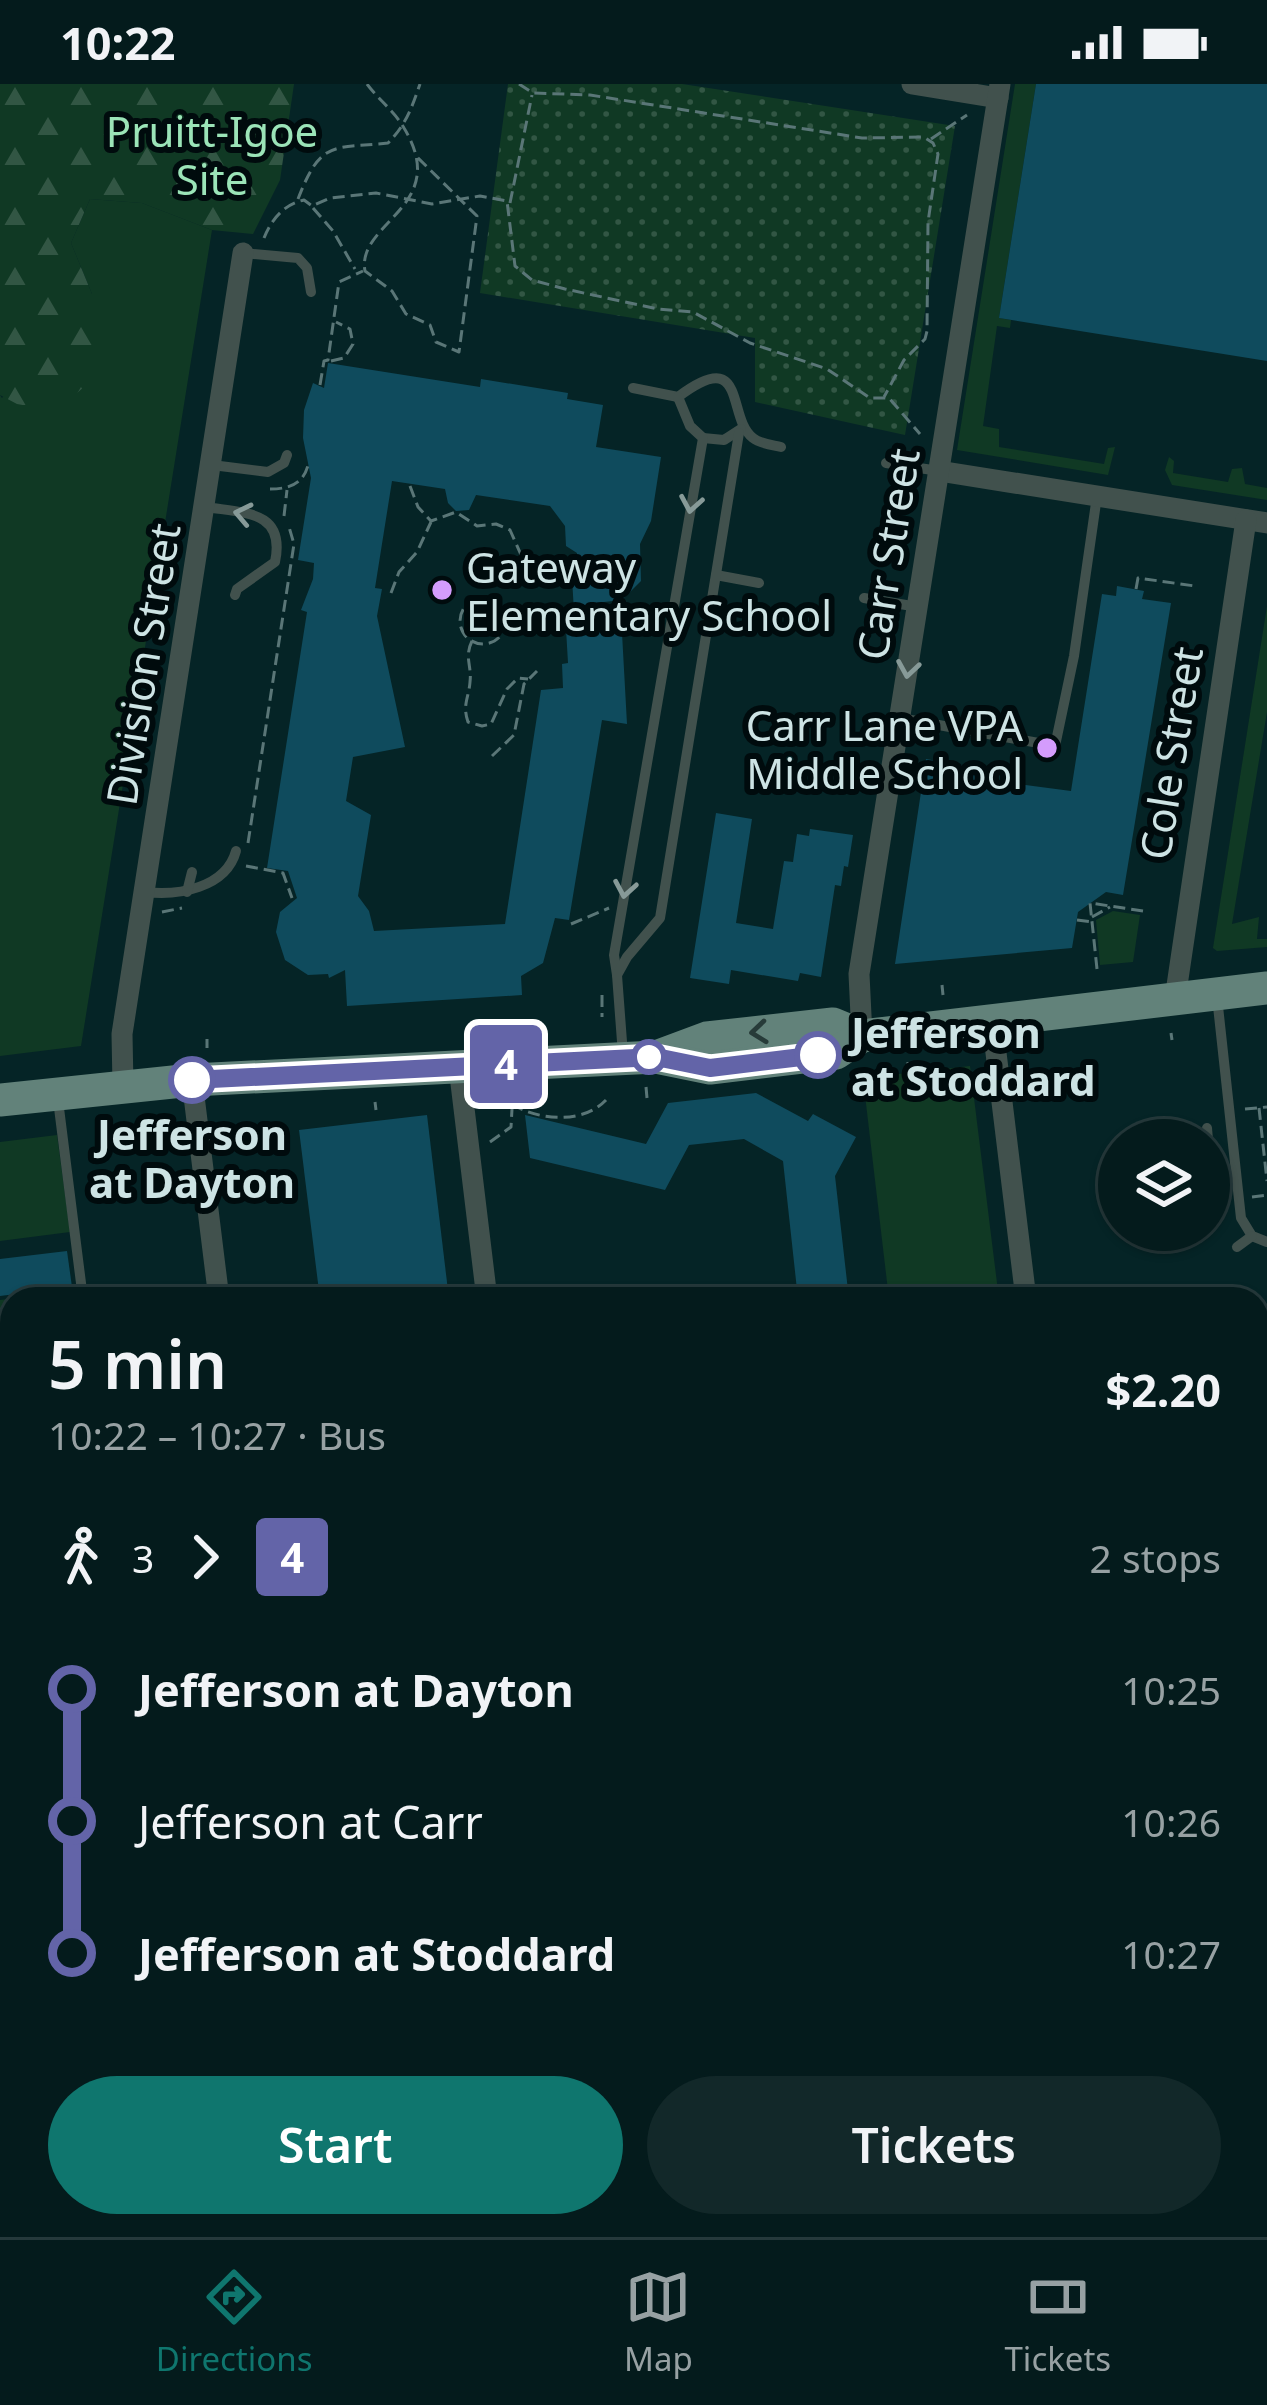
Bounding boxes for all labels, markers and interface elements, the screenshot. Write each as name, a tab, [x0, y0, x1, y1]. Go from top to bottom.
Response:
text: 10:22	[60, 12, 176, 73]
park label: Pruitt-Igoe Site	[106, 102, 318, 207]
street label: Carr Street	[842, 444, 932, 664]
one-way arrow	[679, 494, 705, 514]
one-way arrow	[234, 502, 254, 528]
street label: Division Street	[92, 519, 192, 809]
place label: Gateway Elementary School	[466, 538, 832, 643]
marker: Gateway Elementary School	[429, 577, 455, 603]
street label: Cole Street	[1125, 643, 1215, 863]
one-way arrow	[896, 660, 922, 679]
place label: Carr Lane VPA Middle School	[746, 696, 1023, 801]
marker: Carr Lane VPA Middle School	[1034, 735, 1060, 761]
one-way arrow	[614, 879, 639, 899]
place label: Jefferson at Stoddard	[847, 1003, 1096, 1108]
one-way arrow	[749, 1019, 768, 1044]
line badge: 4	[467, 1025, 545, 1103]
marker: Jefferson at Stoddard	[796, 1033, 840, 1077]
text: 4	[494, 1035, 518, 1092]
unlabelled marker	[633, 1041, 665, 1073]
marker: Jefferson at Dayton	[170, 1058, 214, 1102]
place label: Jefferson at Dayton	[89, 1105, 295, 1210]
map controls	[1098, 1119, 1230, 1251]
button: layers	[1098, 1119, 1230, 1251]
text: 5 min	[48, 1318, 227, 1408]
text: $2.20	[1105, 1359, 1221, 1420]
text: 10:22 – 10:27 · Bus	[48, 1408, 386, 1461]
icon: walk	[48, 1524, 114, 1590]
icon: forward	[172, 1524, 238, 1590]
text: 4	[280, 1528, 304, 1585]
text: 3	[132, 1531, 154, 1584]
text: 2 stops	[1090, 1531, 1221, 1584]
text: Jefferson at Dayton	[138, 1659, 574, 1720]
text: 10:25	[1121, 1663, 1221, 1716]
text: Jefferson at Carr	[138, 1791, 483, 1852]
text: 10:26	[1121, 1795, 1221, 1848]
text: Jefferson at Stoddard	[138, 1923, 615, 1984]
text: 10:27	[1121, 1927, 1221, 1980]
button: Start	[48, 2076, 623, 2214]
button: Tickets	[647, 2076, 1221, 2214]
tab: Directions	[156, 2264, 312, 2381]
tab: Map	[624, 2264, 693, 2381]
tab: Tickets	[1005, 2264, 1111, 2381]

